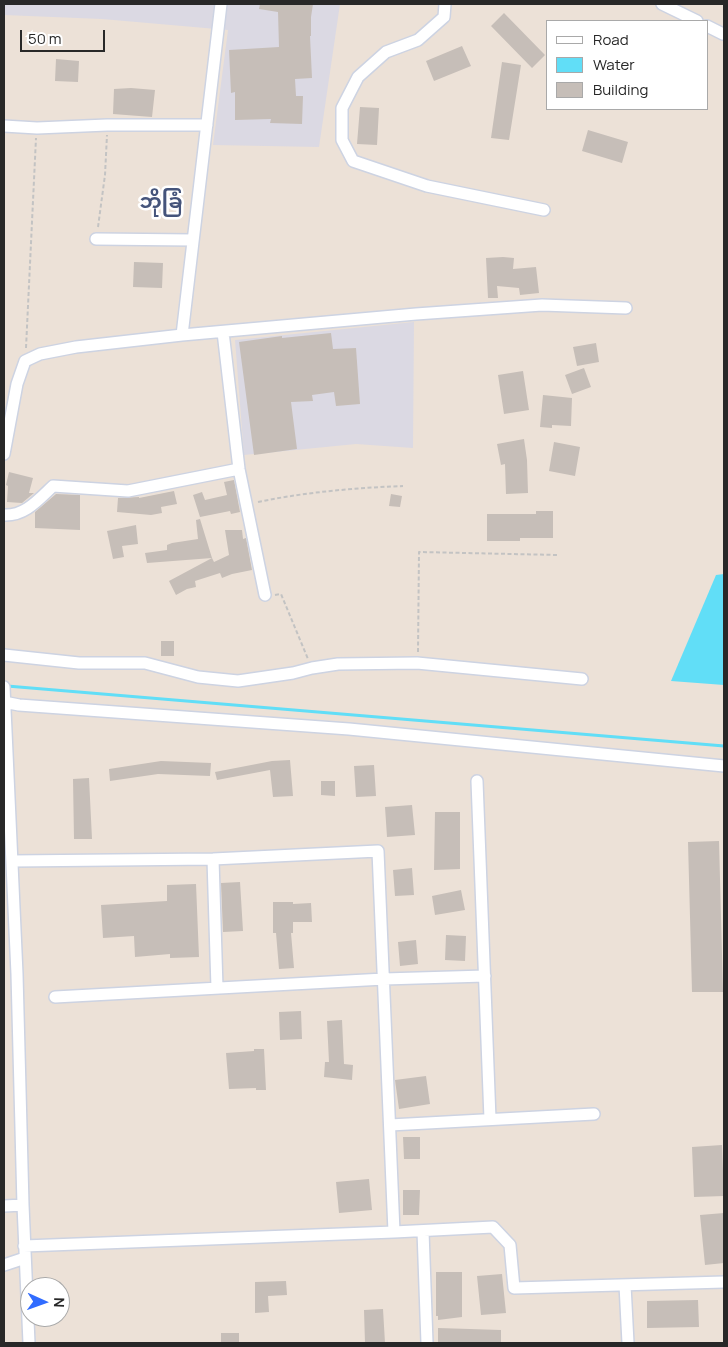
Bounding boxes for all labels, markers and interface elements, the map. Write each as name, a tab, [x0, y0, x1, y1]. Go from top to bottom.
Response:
scale bar	[22, 20, 108, 52]
legend	[546, 20, 708, 110]
text: 50 m	[28, 28, 62, 49]
text: Road	[593, 29, 629, 50]
text: Water	[593, 54, 635, 75]
text: Building	[593, 79, 648, 100]
district label: ဘိုခြံ	[140, 190, 182, 214]
north arrow	[20, 1277, 70, 1327]
text: N	[50, 1297, 69, 1308]

